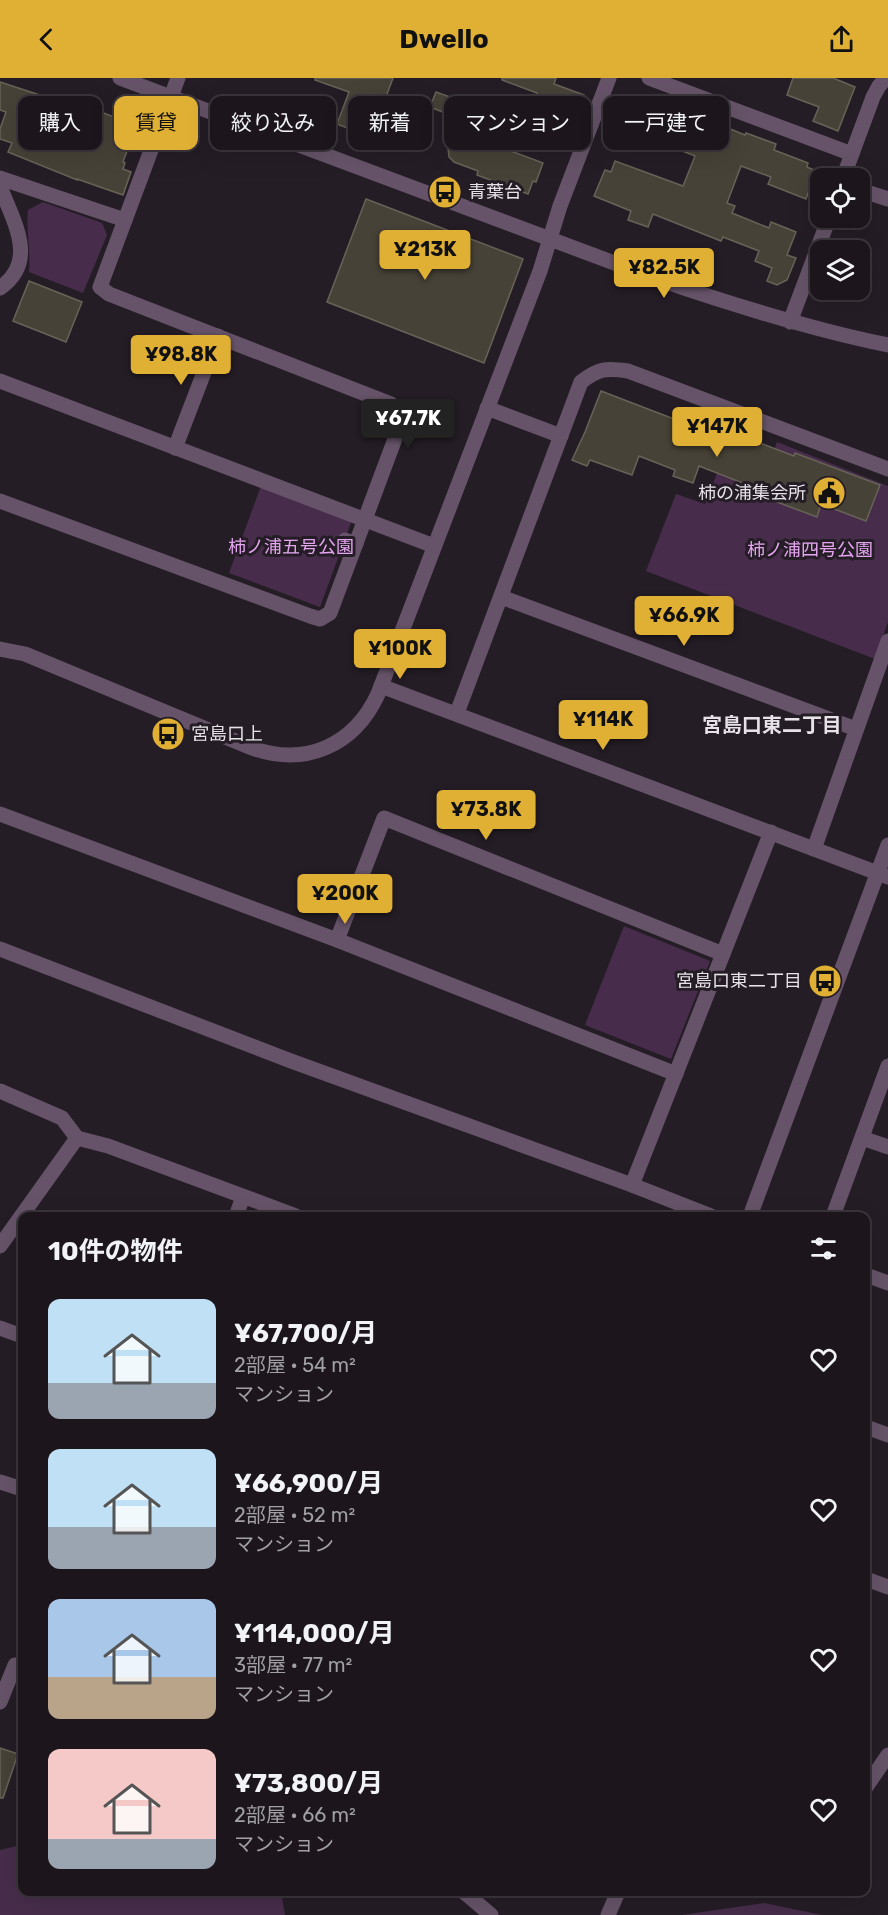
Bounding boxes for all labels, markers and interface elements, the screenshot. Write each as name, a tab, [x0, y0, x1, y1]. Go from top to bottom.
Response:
icon: back	[30, 23, 63, 56]
text: Dwello	[399, 23, 489, 55]
icon: share	[825, 23, 858, 56]
chip: 購入	[18, 96, 102, 150]
chip: 賃貸	[114, 96, 198, 150]
chip: 絞り込み	[210, 96, 336, 150]
chip: 新着	[348, 96, 432, 150]
chip: マンション	[444, 96, 591, 150]
chip: 一戸建て	[603, 96, 729, 150]
map controls	[810, 168, 870, 300]
button: locate	[810, 168, 870, 228]
bus stop icon: 青葉台	[427, 174, 463, 210]
place label: 青葉台	[468, 181, 522, 203]
pin: ¥213K	[383, 230, 467, 281]
text: ¥213K	[393, 237, 457, 261]
button: layers	[810, 240, 870, 300]
pin: ¥82.5K	[615, 248, 713, 299]
text: ¥82.5K	[628, 255, 700, 279]
pin: ¥98.8K	[132, 335, 230, 386]
text: ¥98.8K	[145, 342, 217, 366]
pin: ¥67.7K	[359, 399, 457, 450]
text: ¥67.7K	[375, 406, 441, 430]
pin: ¥147K	[675, 407, 759, 458]
text: ¥147K	[686, 414, 748, 438]
public building icon: 柿の浦集会所	[811, 475, 847, 511]
place label: 柿の浦集会所	[698, 482, 806, 504]
park label: 柿ノ浦五号公園	[228, 536, 354, 558]
park label: 柿ノ浦四号公園	[747, 539, 873, 561]
pin: ¥66.9K	[635, 596, 733, 647]
text: ¥66.9K	[649, 603, 719, 627]
pin: ¥100K	[358, 629, 442, 680]
text: ¥100K	[368, 636, 432, 660]
pin: ¥114K	[561, 700, 645, 751]
text: ¥114K	[573, 707, 633, 731]
district label: 宮島口東二丁目	[702, 713, 842, 737]
bus stop icon: 宮島口上	[150, 716, 186, 752]
place label: 宮島口上	[191, 723, 263, 745]
pin: ¥73.8K	[437, 790, 535, 841]
text: ¥73.8K	[451, 797, 521, 821]
pin: ¥200K	[303, 874, 387, 925]
text: ¥200K	[311, 881, 379, 905]
bus stop icon: 宮島口東二丁目	[807, 963, 843, 999]
place label: 宮島口東二丁目	[676, 970, 802, 992]
icon: filters	[807, 1232, 840, 1265]
text: 10件の物件	[48, 1236, 183, 1267]
text: ¥67,700/月	[234, 1318, 377, 1349]
icon: home	[96, 1323, 168, 1395]
icon: heart	[807, 1343, 840, 1376]
text: 2部屋 · 54 m²	[234, 1353, 356, 1377]
text: マンション	[234, 1382, 334, 1406]
text: ¥66,900/月	[234, 1468, 383, 1499]
icon: home	[96, 1473, 168, 1545]
icon: heart	[807, 1493, 840, 1526]
text: 2部屋 · 52 m²	[234, 1503, 355, 1527]
text: マンション	[234, 1532, 334, 1556]
text: ¥114,000/月	[234, 1618, 395, 1649]
icon: home	[96, 1623, 168, 1695]
icon: heart	[807, 1643, 840, 1676]
text: 3部屋 · 77 m²	[234, 1653, 352, 1677]
text: マンション	[234, 1682, 334, 1706]
text: ¥73,800/月	[234, 1768, 383, 1799]
icon: home	[96, 1773, 168, 1845]
icon: heart	[807, 1793, 840, 1826]
text: 2部屋 · 66 m²	[234, 1803, 356, 1827]
text: マンション	[234, 1832, 334, 1856]

